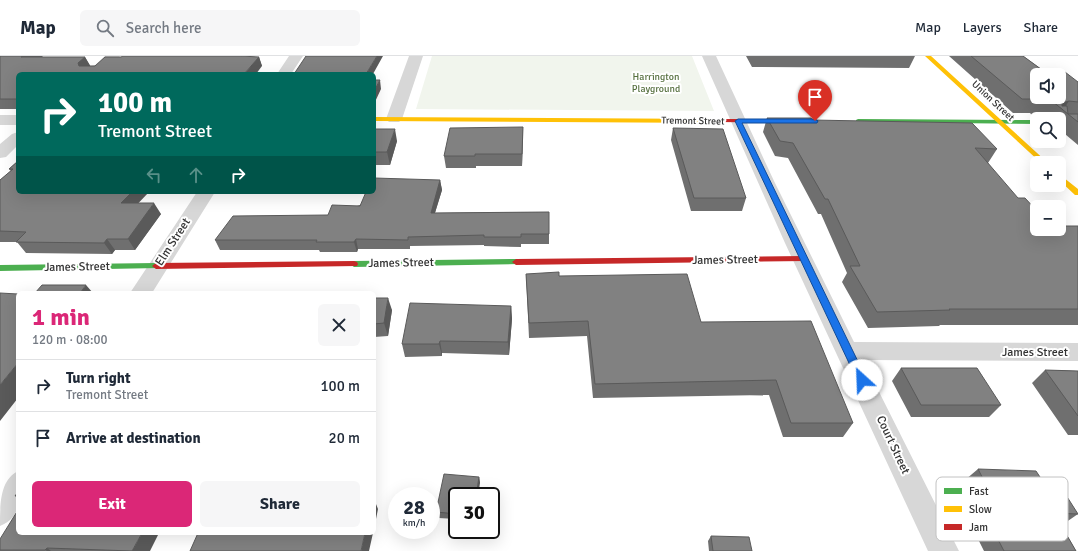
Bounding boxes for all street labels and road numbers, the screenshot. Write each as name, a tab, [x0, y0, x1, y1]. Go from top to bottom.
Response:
street label: Union Street	[969, 78, 1017, 124]
street label: Tremont Street	[661, 114, 725, 128]
street label: Elm Street	[152, 215, 194, 269]
street label: James Street	[692, 252, 758, 268]
street label: James Street	[368, 255, 434, 271]
street label: James Street	[44, 259, 110, 275]
street label: James Street	[1002, 345, 1068, 360]
street label: Court Street	[873, 413, 913, 477]

